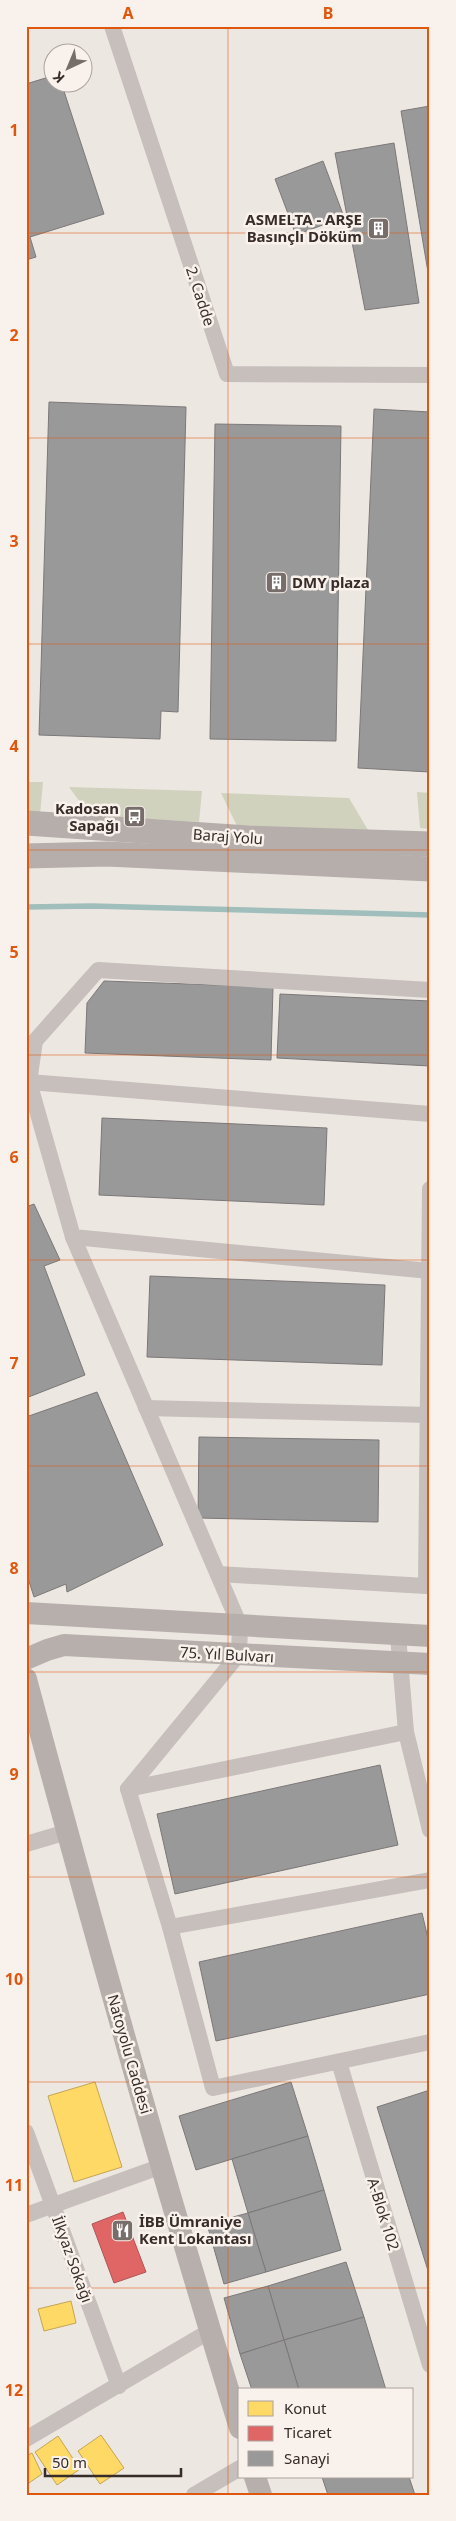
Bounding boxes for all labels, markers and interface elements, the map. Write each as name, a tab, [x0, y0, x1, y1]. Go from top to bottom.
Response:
text: A	[122, 2, 134, 24]
text: B	[323, 2, 333, 24]
north arrow	[42, 42, 92, 92]
text: K	[48, 67, 69, 88]
text: 1	[9, 119, 19, 141]
place label: ASMELTA - ARŞE Basınçlı Döküm	[245, 209, 362, 246]
building icon: ASMELTA - ARŞE Basınçlı Döküm	[366, 216, 390, 240]
street label: 2. Cadde	[182, 264, 220, 328]
text: 2	[9, 324, 19, 346]
text: 3	[9, 530, 19, 552]
building icon: DMY plaza	[264, 570, 288, 594]
place label: DMY plaza	[292, 572, 370, 592]
text: 4	[9, 735, 19, 757]
place label: Kadosan Sapağı	[55, 798, 119, 835]
bus stop icon: Kadosan Sapağı	[123, 805, 147, 829]
street label: Baraj Yolu	[192, 824, 264, 848]
text: 5	[9, 941, 19, 963]
text: 6	[9, 1146, 19, 1168]
text: 7	[9, 1352, 19, 1374]
text: 8	[9, 1557, 19, 1579]
street label: 75. Yıl Bulvarı	[179, 1642, 275, 1666]
text: 9	[9, 1763, 19, 1785]
text: 10	[5, 1968, 23, 1990]
street label: Natoyolu Caddesi	[103, 1992, 157, 2116]
text: 11	[5, 2174, 23, 2196]
street label: A-Blok 102	[364, 2175, 404, 2253]
place label: İBB Ümraniye Kent Lokantası	[139, 2211, 251, 2248]
street label: İlkyaz Sokağı	[48, 2213, 98, 2305]
restaurant icon: İBB Ümraniye Kent Lokantası	[111, 2218, 135, 2242]
text: 12	[5, 2379, 23, 2401]
legend	[238, 2388, 414, 2478]
text: Konut	[284, 2398, 327, 2418]
text: Ticaret	[284, 2422, 332, 2442]
scale bar	[45, 2446, 181, 2478]
text: Sanayi	[284, 2448, 330, 2468]
text: 50 m	[52, 2452, 87, 2472]

